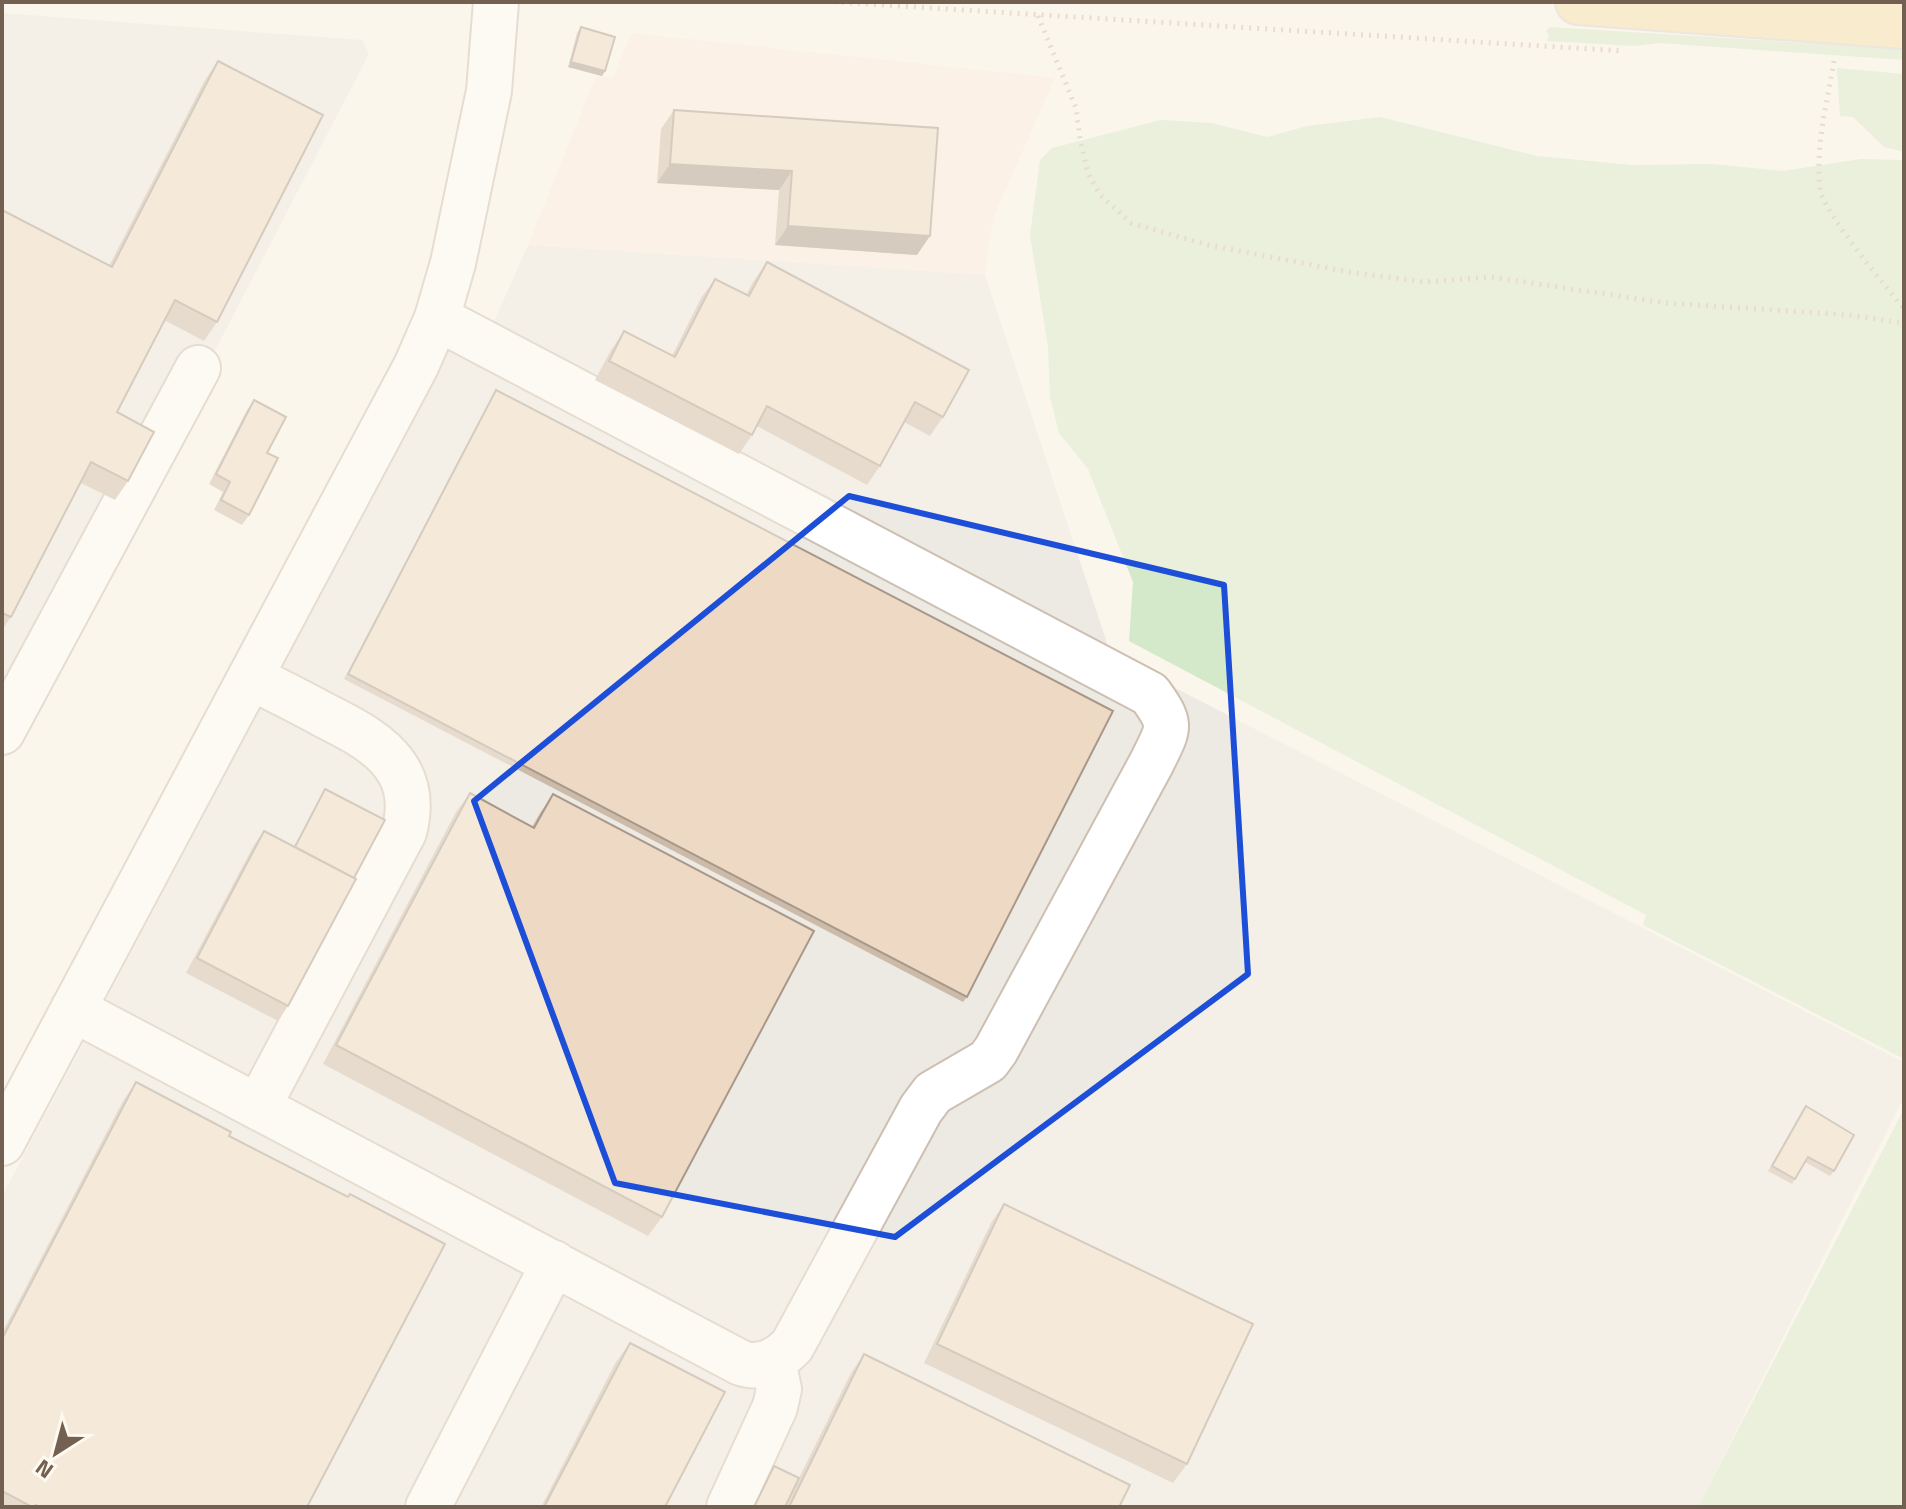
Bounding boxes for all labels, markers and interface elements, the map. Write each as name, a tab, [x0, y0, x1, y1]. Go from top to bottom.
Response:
north arrow	[16, 1413, 96, 1493]
text: N	[28, 1451, 60, 1487]

